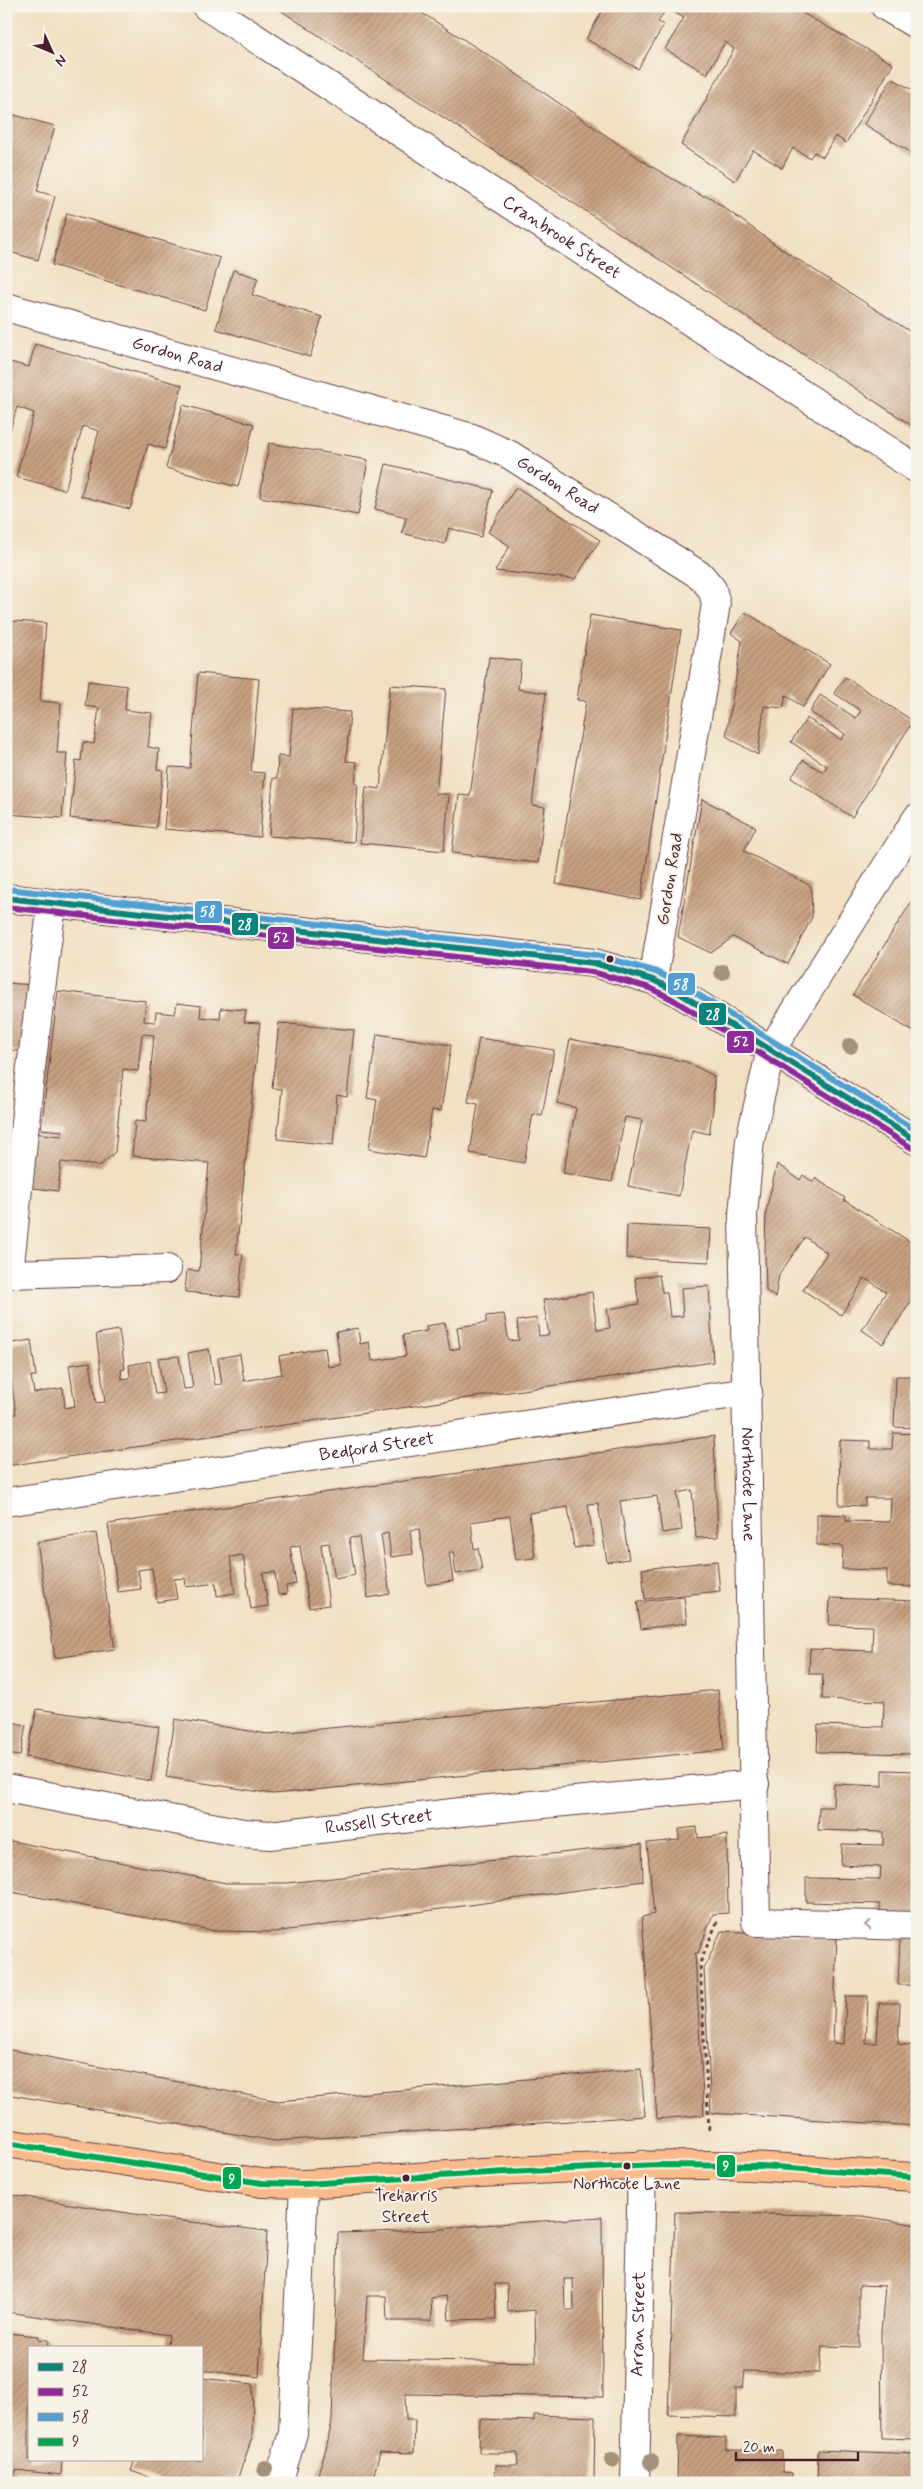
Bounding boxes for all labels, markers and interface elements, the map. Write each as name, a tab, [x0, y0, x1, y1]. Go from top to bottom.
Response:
north arrow	[28, 28, 78, 78]
text: N	[51, 51, 70, 70]
street label: Cranbrook Street	[497, 190, 625, 285]
street label: Gordon Road	[129, 331, 226, 379]
street label: Gordon Road	[512, 450, 603, 520]
street label: Gordon Road	[651, 831, 689, 927]
line badge: 58	[194, 900, 223, 924]
text: 58	[200, 903, 216, 921]
line badge: 28	[231, 912, 259, 936]
text: 28	[238, 916, 253, 934]
line badge: 52	[267, 926, 295, 950]
text: 52	[273, 929, 289, 947]
unlabelled marker	[605, 954, 615, 964]
line badge: 58	[667, 972, 696, 996]
text: 58	[673, 976, 689, 994]
line badge: 28	[698, 1002, 727, 1026]
text: 28	[706, 1006, 721, 1024]
line badge: 52	[726, 1030, 755, 1054]
text: 52	[733, 1033, 749, 1051]
street label: Bedford Street	[318, 1427, 436, 1467]
street label: Northcote Lane	[735, 1427, 761, 1542]
street label: Russell Street	[324, 1803, 434, 1840]
one-way arrow	[864, 1920, 872, 1930]
line badge: 9	[716, 2154, 736, 2178]
text: 9	[723, 2157, 730, 2175]
marker: Northcote Lane	[622, 2161, 632, 2171]
line badge: 9	[222, 2166, 242, 2190]
text: 9	[229, 2170, 236, 2188]
marker: Treharris Street	[401, 2173, 411, 2183]
place label: Northcote Lane	[573, 2173, 681, 2195]
place label: Treharris Street	[375, 2185, 438, 2228]
street label: Arran Street	[625, 2271, 652, 2377]
legend	[28, 2346, 202, 2462]
text: 28	[72, 2358, 88, 2378]
text: 52	[72, 2382, 89, 2402]
text: 58	[72, 2408, 89, 2428]
scale bar	[736, 2429, 858, 2461]
text: 9	[72, 2432, 79, 2452]
text: 20 m	[743, 2438, 775, 2458]

